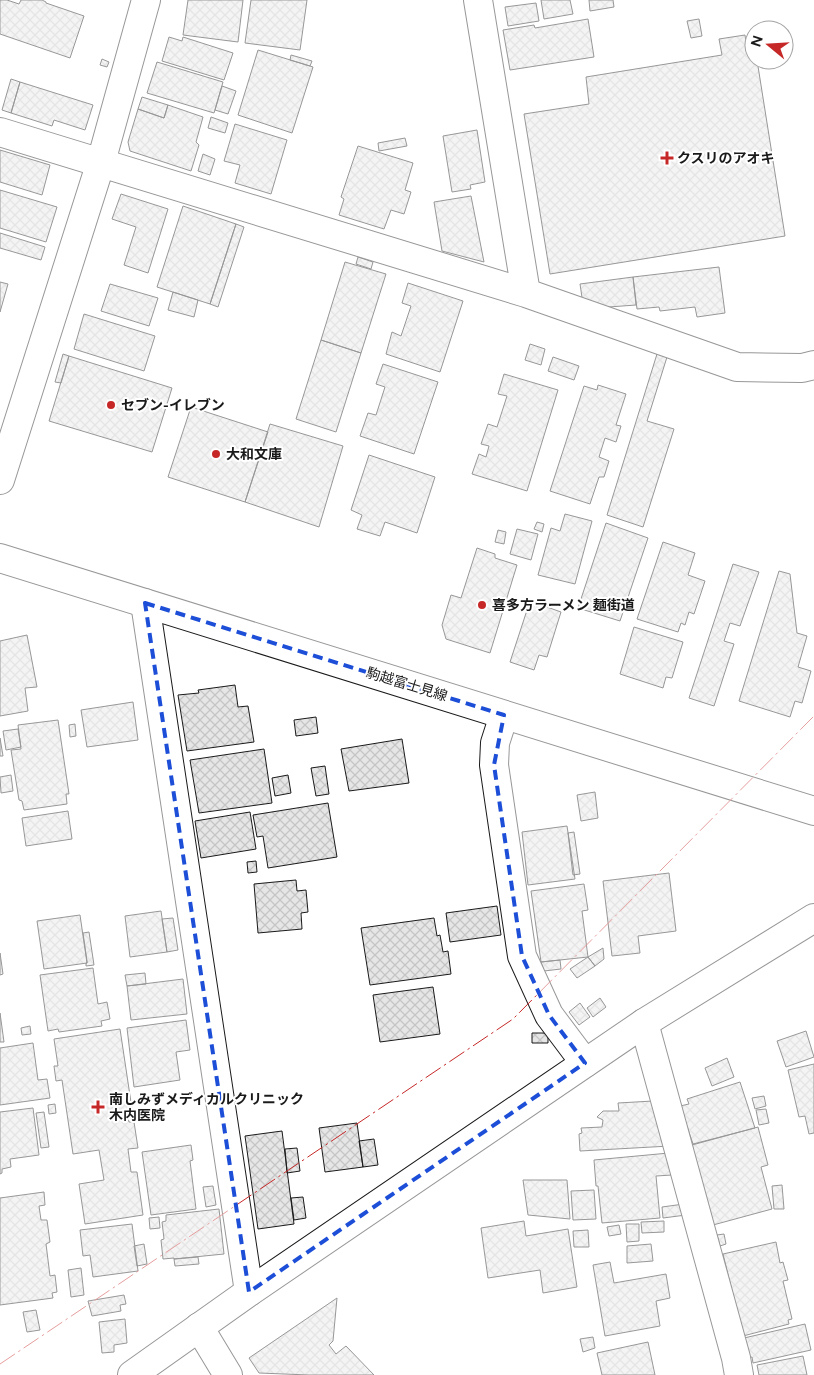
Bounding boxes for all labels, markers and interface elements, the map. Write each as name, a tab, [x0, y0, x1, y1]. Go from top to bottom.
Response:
north arrow	[744, 20, 794, 70]
text: N	[747, 33, 767, 49]
place label: クスリのアオキ	[677, 150, 775, 167]
marker: クスリのアオキ	[661, 152, 673, 164]
place label: セブン-イレブン	[121, 397, 225, 414]
marker: セブン-イレブン	[105, 399, 117, 411]
place label: 大和文庫	[226, 446, 282, 463]
marker: 大和文庫	[210, 448, 222, 460]
place label: 喜多方ラーメン 麺街道	[492, 597, 635, 614]
marker: 喜多方ラーメン 麺街道	[476, 599, 488, 611]
street label: 駒越富士見線	[364, 664, 450, 705]
place label: 南しみずメディカルクリニック 木内医院	[109, 1091, 304, 1124]
marker: 南しみずメディカルクリニック 木内医院	[91, 1100, 105, 1114]

